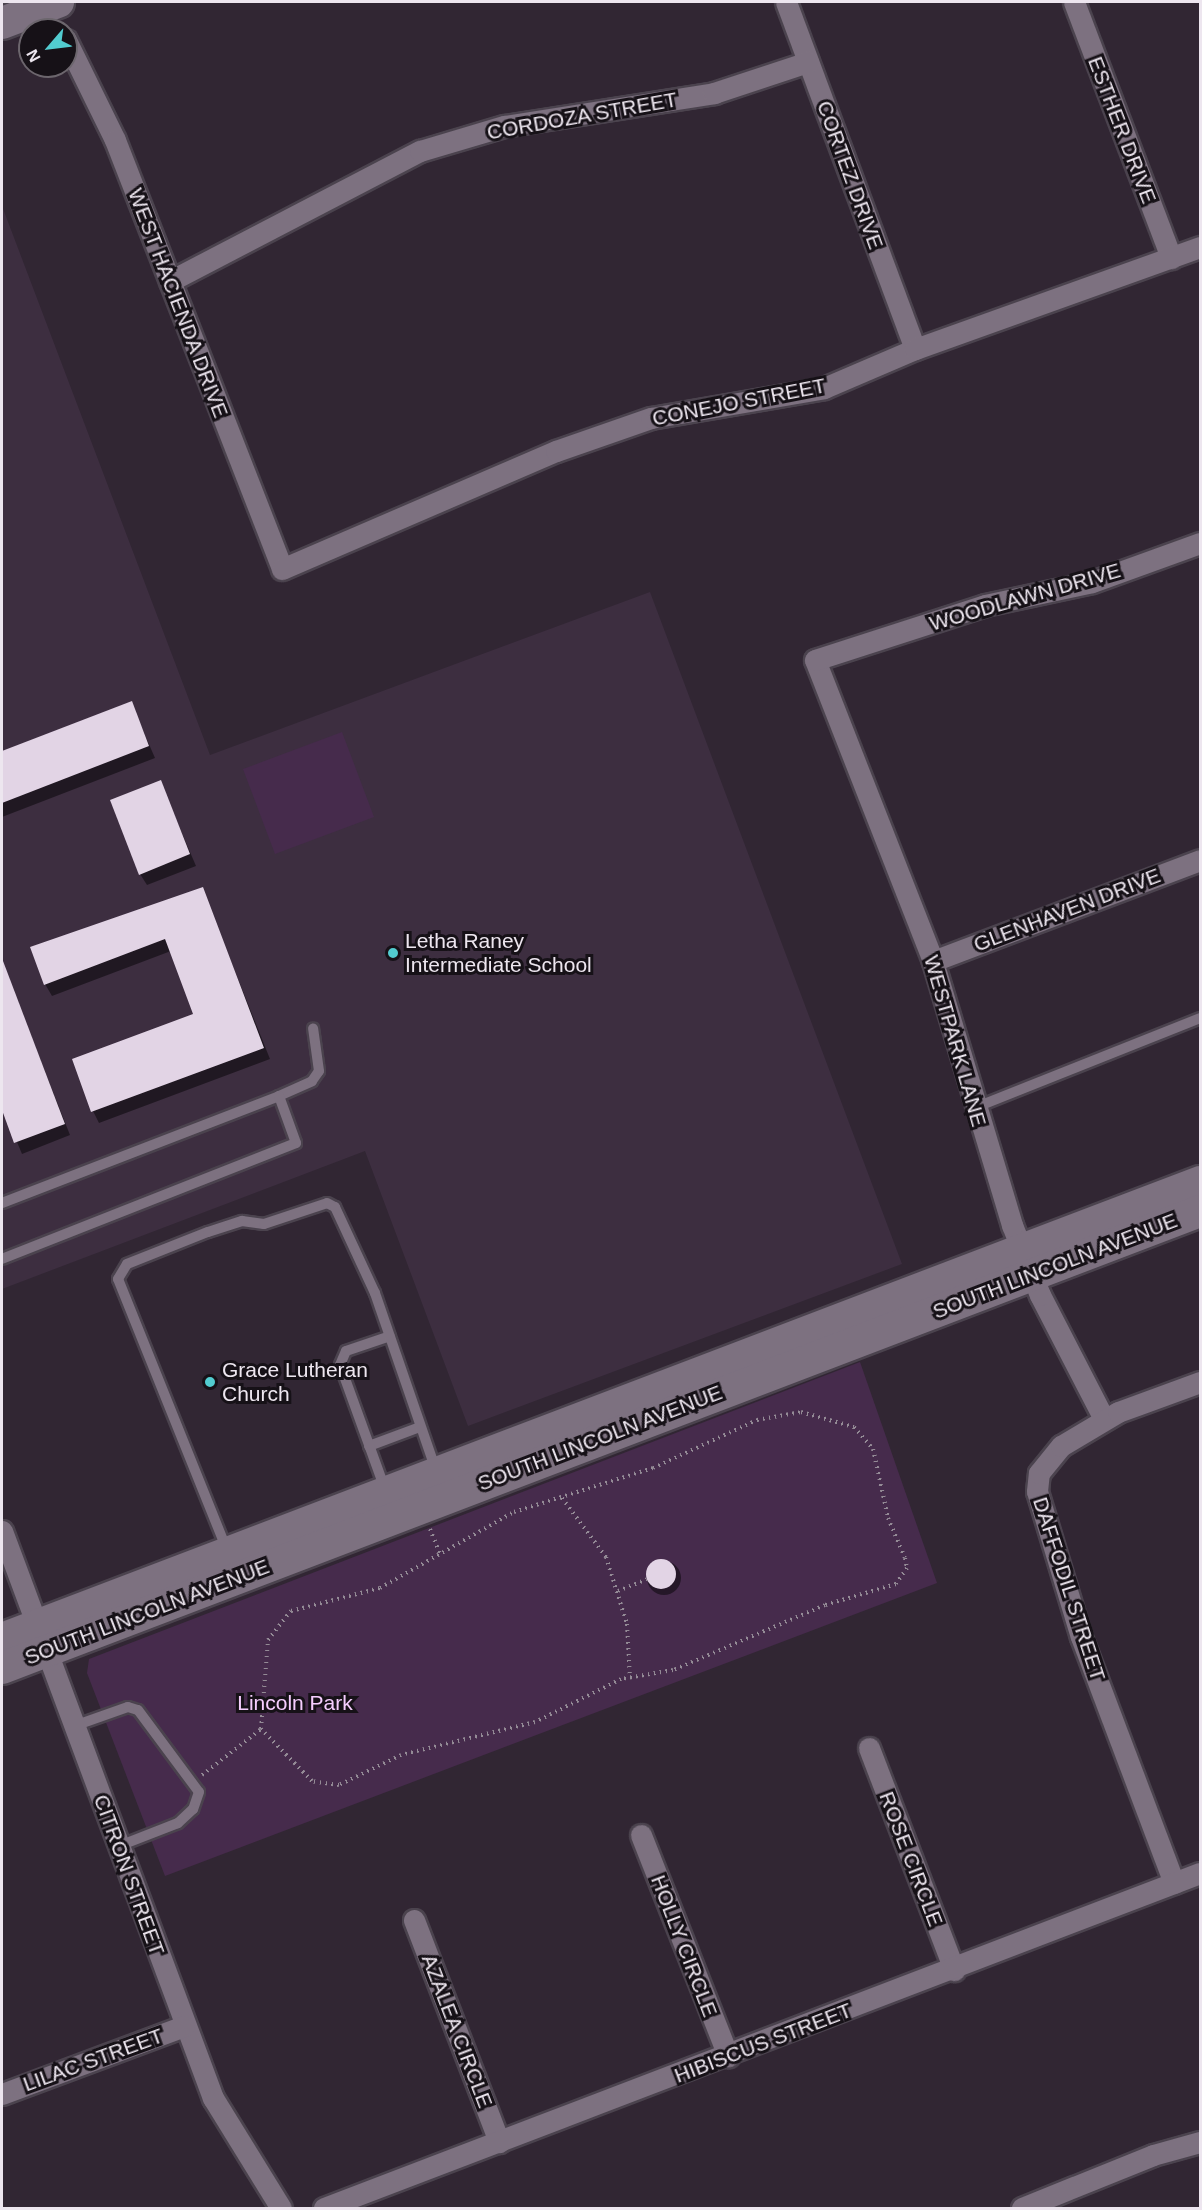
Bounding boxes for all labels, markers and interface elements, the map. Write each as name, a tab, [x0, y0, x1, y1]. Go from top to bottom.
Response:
north arrow	[18, 18, 78, 78]
text: N	[23, 47, 44, 65]
street label: ESTHER DRIVE	[1082, 53, 1162, 207]
street label: CORDOZA STREET	[484, 87, 680, 145]
street label: CORTEZ DRIVE	[811, 97, 889, 253]
street label: WEST HACIENDA DRIVE	[122, 184, 234, 422]
street label: CONEJO STREET	[650, 373, 828, 431]
street label: WOODLAWN DRIVE	[927, 558, 1123, 636]
street label: GLENHAVEN DRIVE	[970, 863, 1164, 957]
place label: Letha Raney Intermediate School	[405, 928, 592, 978]
marker: Letha Raney Intermediate School	[386, 946, 400, 960]
street label: WESTPARK LANE	[918, 952, 992, 1130]
street label: SOUTH LINCOLN AVENUE	[929, 1207, 1181, 1325]
place label: Grace Lutheran Church	[222, 1357, 368, 1407]
marker: Grace Lutheran Church	[203, 1375, 217, 1389]
street label: SOUTH LINCOLN AVENUE	[474, 1379, 726, 1497]
street label: DAFFODIL STREET	[1027, 1494, 1111, 1684]
street label: SOUTH LINCOLN AVENUE	[21, 1553, 273, 1671]
park label: Lincoln Park	[237, 1690, 353, 1716]
street label: ROSE CIRCLE	[874, 1788, 948, 1930]
street label: CITRON STREET	[88, 1791, 170, 1959]
street label: HOLLY CIRCLE	[645, 1871, 723, 2021]
street label: AZALEA CIRCLE	[416, 1950, 498, 2112]
street label: HIBISCUS STREET	[671, 1998, 855, 2088]
street label: LILAC STREET	[20, 2023, 166, 2097]

